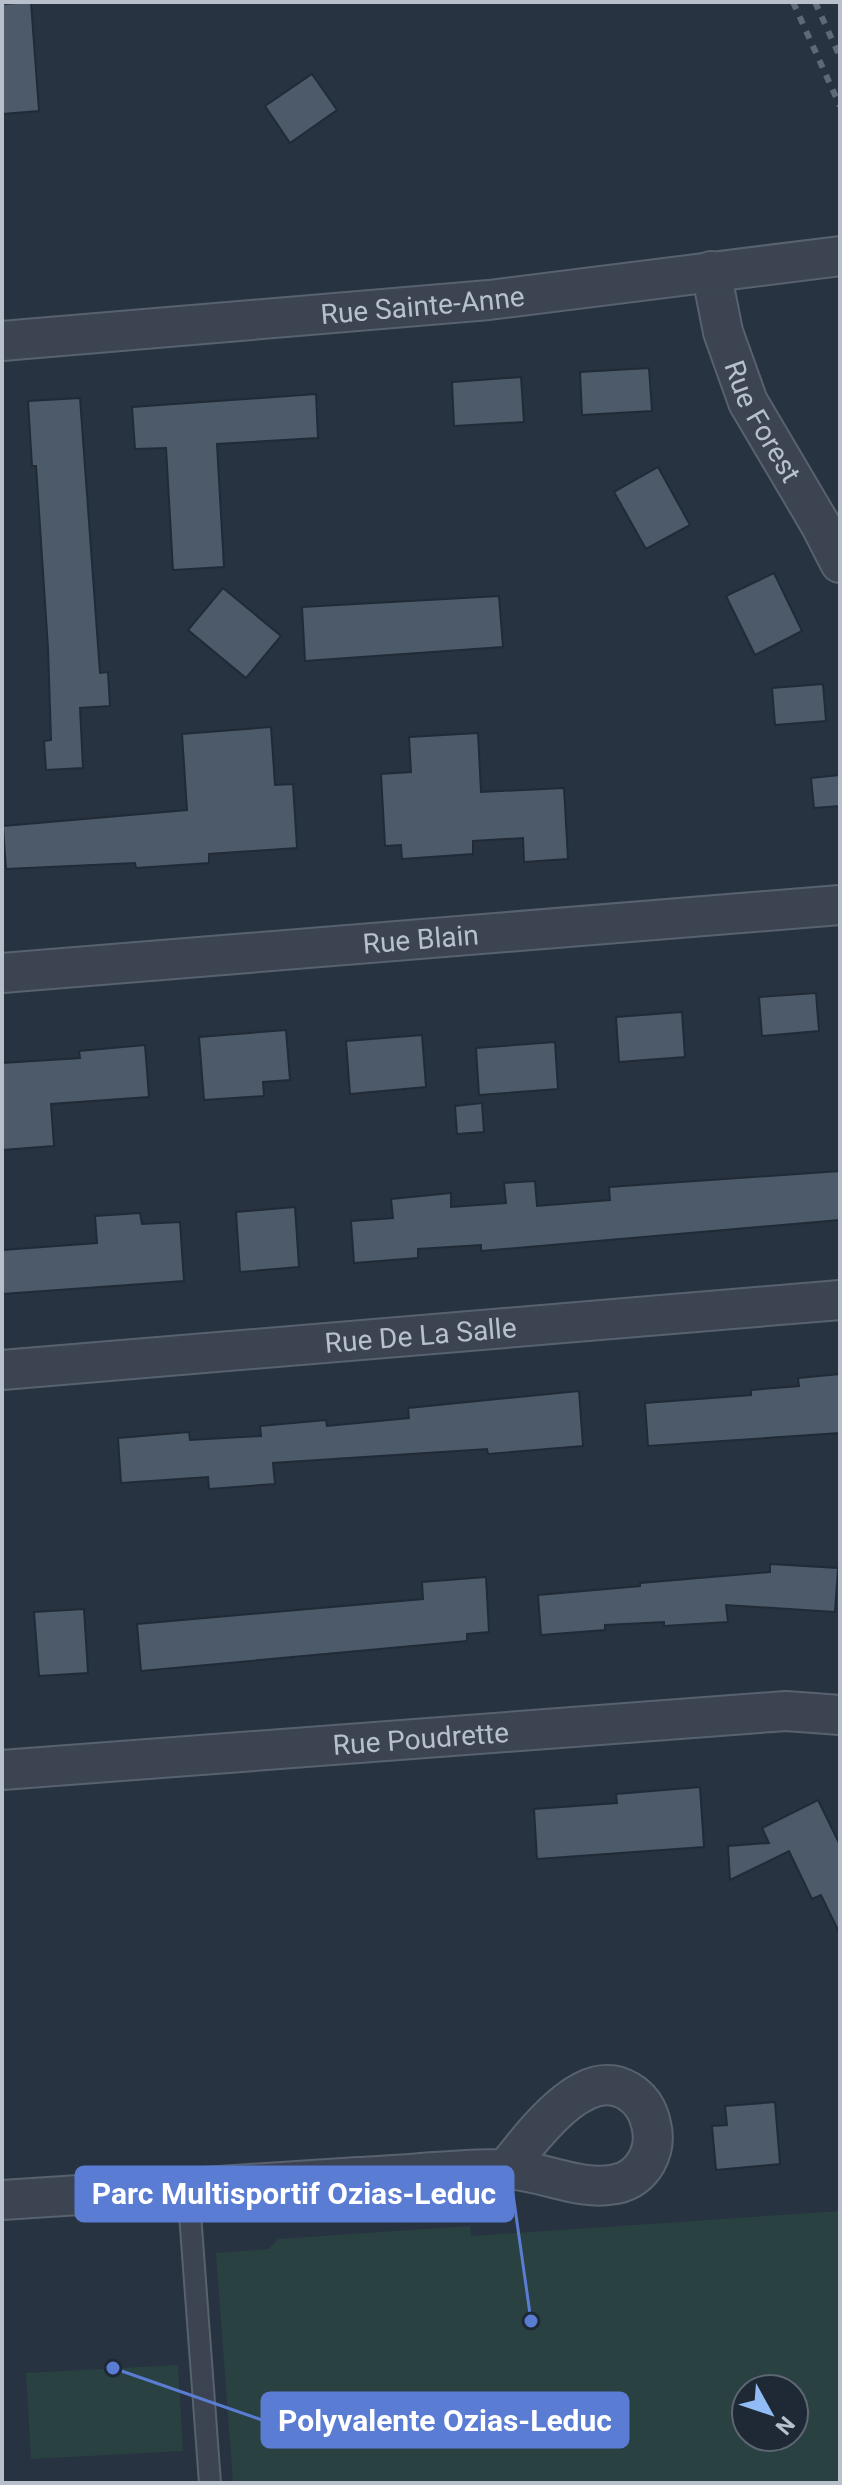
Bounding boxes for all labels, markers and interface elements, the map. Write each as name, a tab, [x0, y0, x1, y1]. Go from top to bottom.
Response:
street label: Rue Sainte-Anne	[319, 279, 526, 331]
street label: Rue Forest	[718, 356, 808, 488]
street label: Rue Blain	[361, 918, 480, 960]
street label: Rue De La Salle	[323, 1311, 518, 1359]
street label: Rue Poudrette	[332, 1715, 510, 1762]
callout: Parc Multisportif Ozias-Leduc	[76, 2167, 513, 2221]
text: Parc Multisportif Ozias-Leduc	[92, 2176, 496, 2211]
north arrow	[730, 2373, 810, 2453]
callout: Polyvalente Ozias-Leduc	[262, 2393, 628, 2447]
text: Polyvalente Ozias-Leduc	[278, 2403, 612, 2438]
text: N	[770, 2412, 800, 2440]

